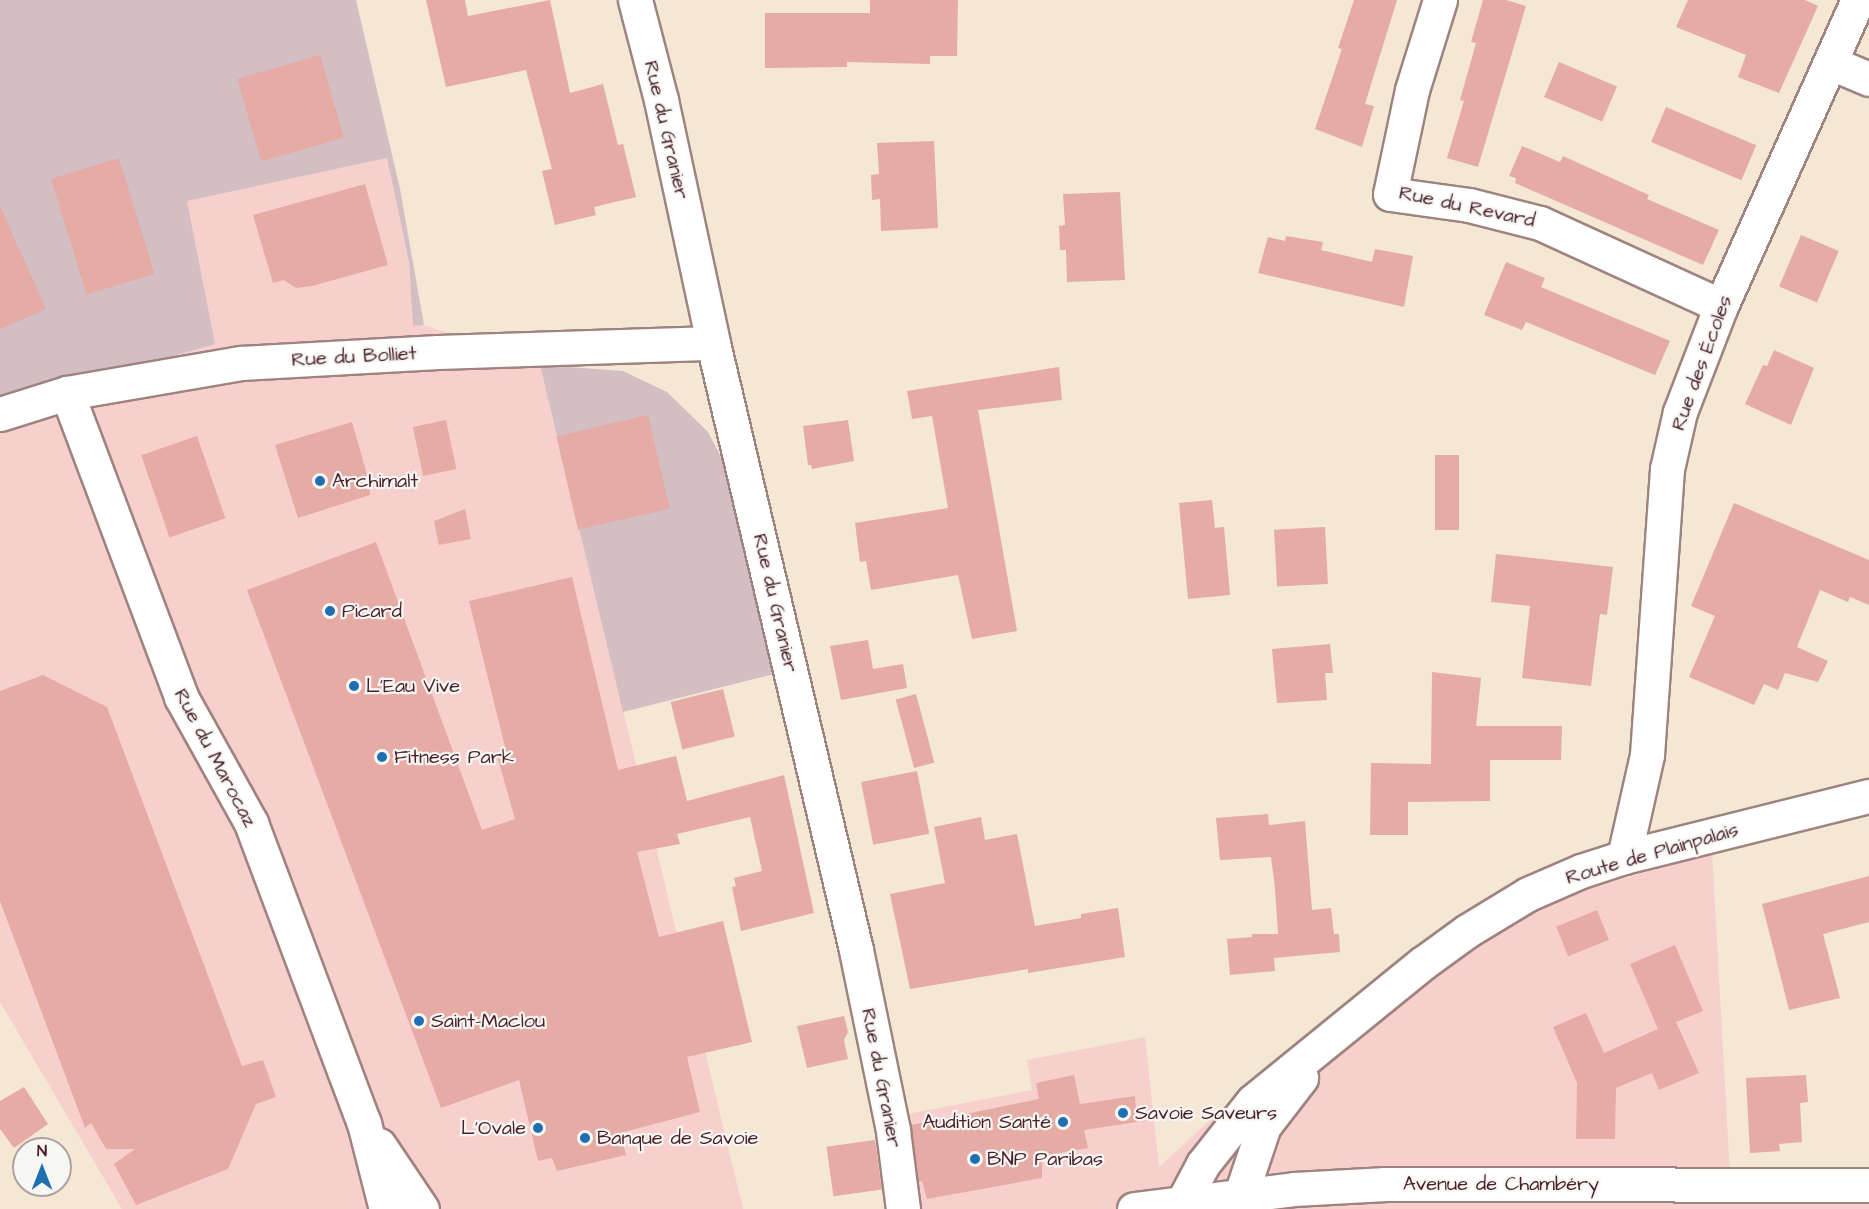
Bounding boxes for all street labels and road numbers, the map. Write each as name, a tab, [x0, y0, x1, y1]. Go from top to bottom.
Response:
street label: Rue du Granier	[638, 58, 694, 202]
street label: Rue du Revard	[1397, 181, 1537, 233]
street label: Rue des Écoles	[1666, 292, 1738, 434]
street label: Rue du Bolliet	[291, 342, 417, 372]
street label: Rue du Granier	[747, 531, 803, 675]
street label: Rue du Marocaz	[168, 685, 262, 831]
street label: Route de Plainpalais	[1563, 818, 1741, 890]
street label: Rue du Granier	[856, 1006, 906, 1150]
street label: Avenue de Chambéry	[1403, 1172, 1599, 1196]

